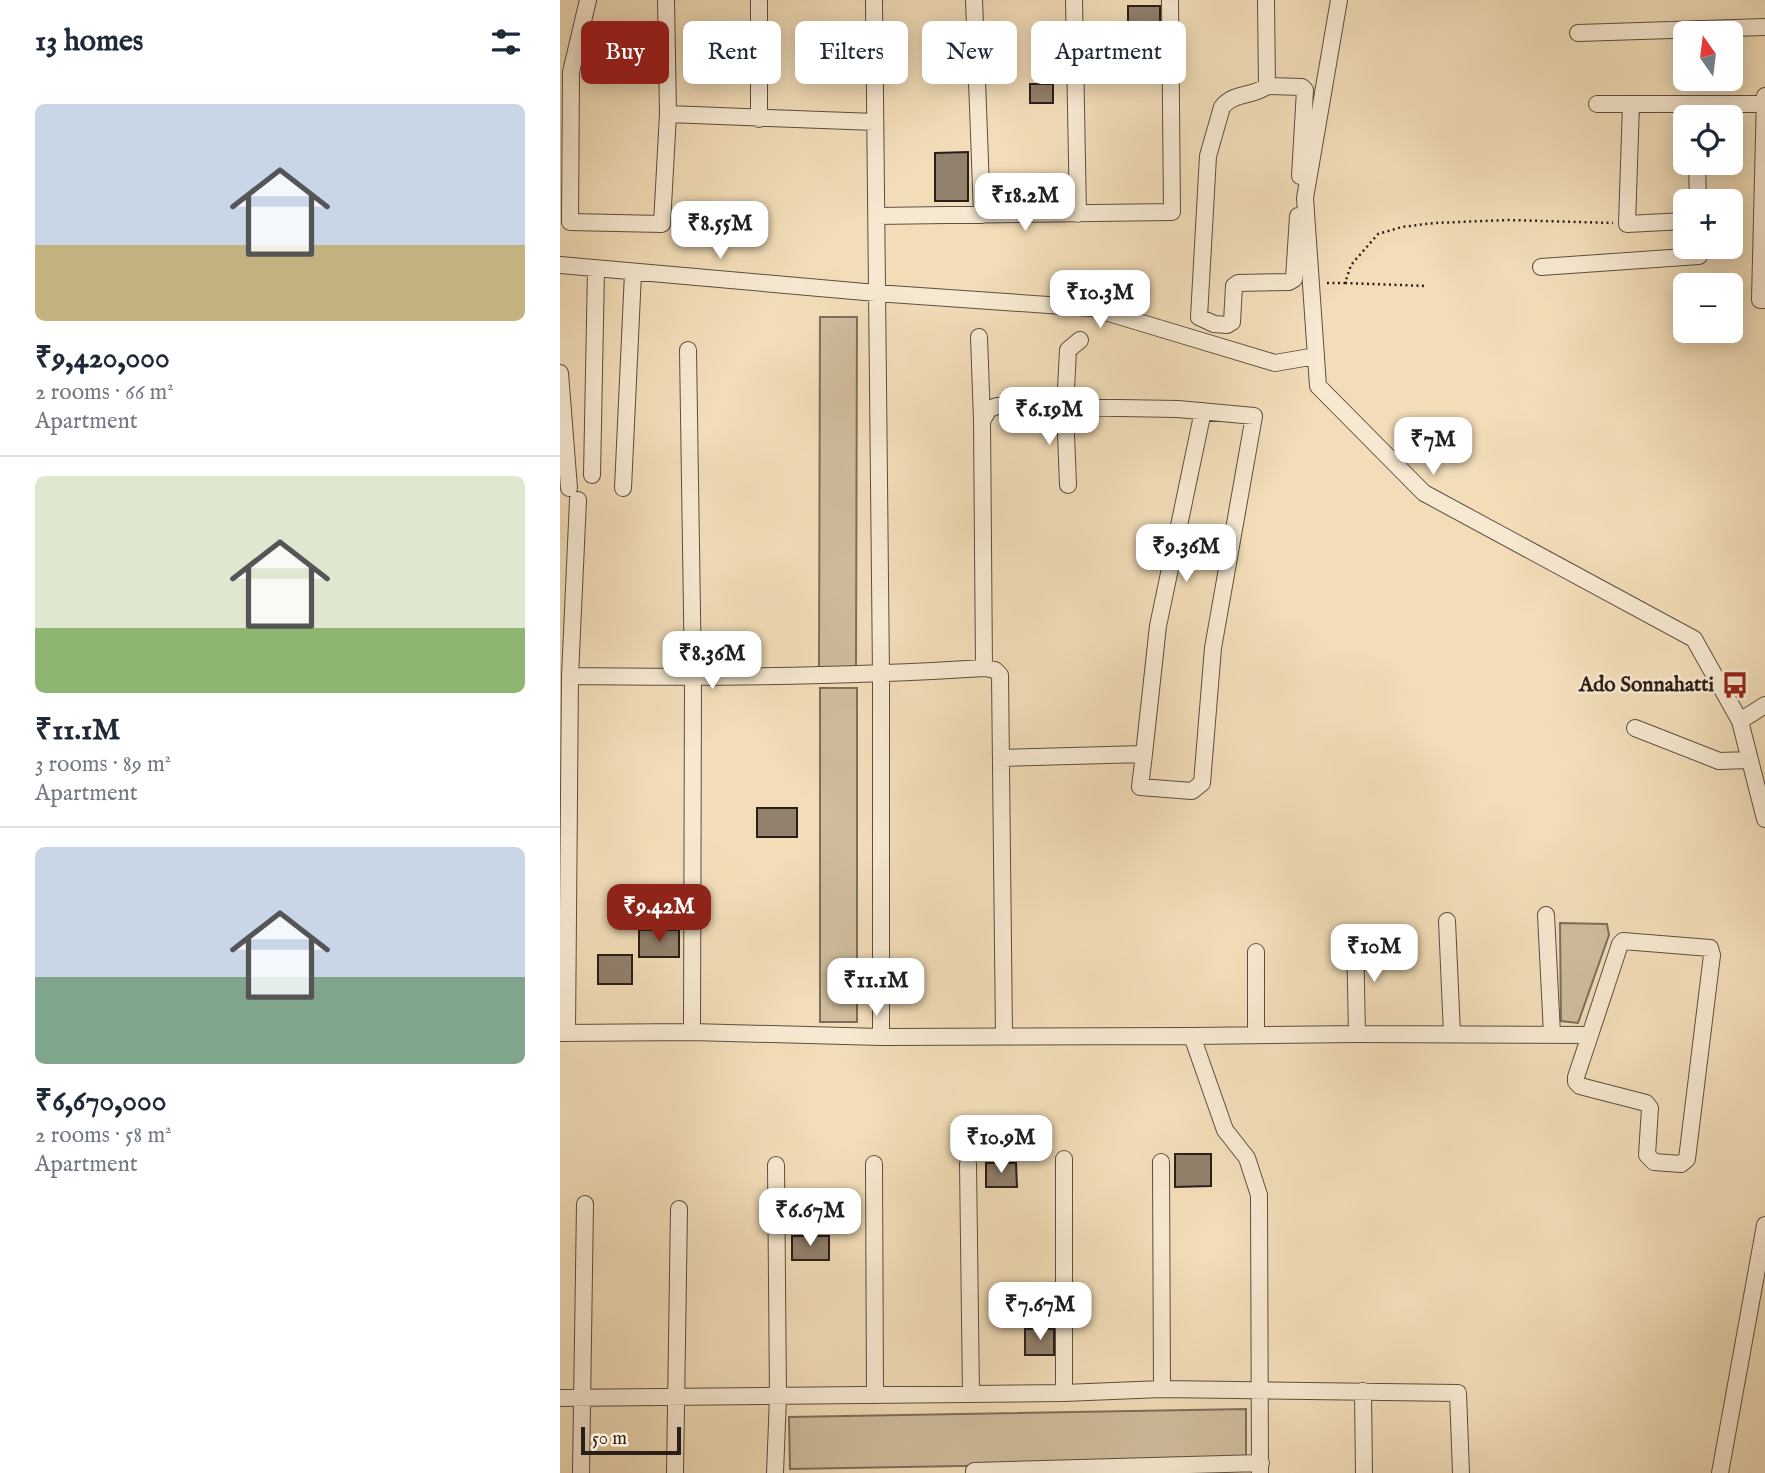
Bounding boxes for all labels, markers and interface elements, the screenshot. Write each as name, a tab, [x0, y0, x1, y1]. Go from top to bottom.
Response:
chip: Buy	[581, 21, 669, 84]
chip: Rent	[683, 21, 781, 84]
chip: Filters	[795, 21, 908, 84]
chip: New	[922, 21, 1017, 84]
chip: Apartment	[1031, 21, 1186, 84]
north arrow	[1673, 21, 1743, 91]
map controls	[1673, 21, 1743, 343]
text: 13 homes	[35, 23, 143, 61]
icon: filters	[487, 23, 525, 61]
button: locate	[1673, 105, 1743, 175]
icon: home	[217, 149, 343, 275]
pin: ₹18.2M	[968, 174, 1082, 233]
text: ₹18.2M	[991, 181, 1059, 210]
button: +	[1673, 189, 1743, 259]
pin: ₹8.55M	[663, 202, 777, 261]
text: ₹8.55M	[687, 209, 753, 238]
pin: ₹10.3M	[1043, 270, 1157, 330]
button: −	[1673, 273, 1743, 343]
text: ₹10.3M	[1066, 278, 1134, 307]
text: ₹9,420,000	[35, 340, 170, 378]
text: 2 rooms · 66 m²	[35, 378, 174, 407]
pin: ₹6.19M	[992, 388, 1106, 447]
text: ₹6.19M	[1015, 395, 1083, 424]
text: Apartment	[35, 407, 138, 436]
pin: ₹7M	[1399, 418, 1467, 477]
text: ₹7M	[1410, 425, 1456, 454]
icon: home	[217, 521, 343, 647]
pin: ₹9.36M	[1129, 524, 1243, 584]
text: ₹9.36M	[1152, 532, 1220, 561]
pin: ₹8.36M	[655, 632, 769, 691]
text: ₹8.36M	[678, 639, 746, 668]
bus stop icon: Ado Sonnahatti	[1720, 670, 1750, 700]
place label: Ado Sonnahatti	[1578, 672, 1714, 699]
text: ₹11.1M	[35, 712, 120, 750]
text: 3 rooms · 89 m²	[35, 750, 171, 779]
text: Apartment	[35, 779, 138, 808]
pin: ₹9.42M	[602, 884, 716, 944]
icon: home	[217, 892, 343, 1018]
text: ₹9.42M	[623, 892, 695, 921]
pin: ₹10M	[1333, 925, 1415, 984]
text: ₹10M	[1347, 932, 1401, 961]
pin: ₹11.1M	[819, 958, 933, 1018]
text: ₹11.1M	[843, 966, 909, 995]
text: ₹6,670,000	[35, 1083, 166, 1121]
pin: ₹10.9M	[944, 1116, 1058, 1175]
text: 2 rooms · 58 m²	[35, 1121, 172, 1150]
text: ₹10.9M	[966, 1123, 1036, 1152]
text: Apartment	[35, 1150, 138, 1179]
pin: ₹6.67M	[753, 1188, 867, 1248]
text: ₹6.67M	[775, 1196, 845, 1225]
pin: ₹7.67M	[983, 1282, 1097, 1342]
text: ₹7.67M	[1005, 1290, 1075, 1319]
scale bar	[581, 1424, 681, 1456]
text: 50 m	[592, 1427, 627, 1451]

